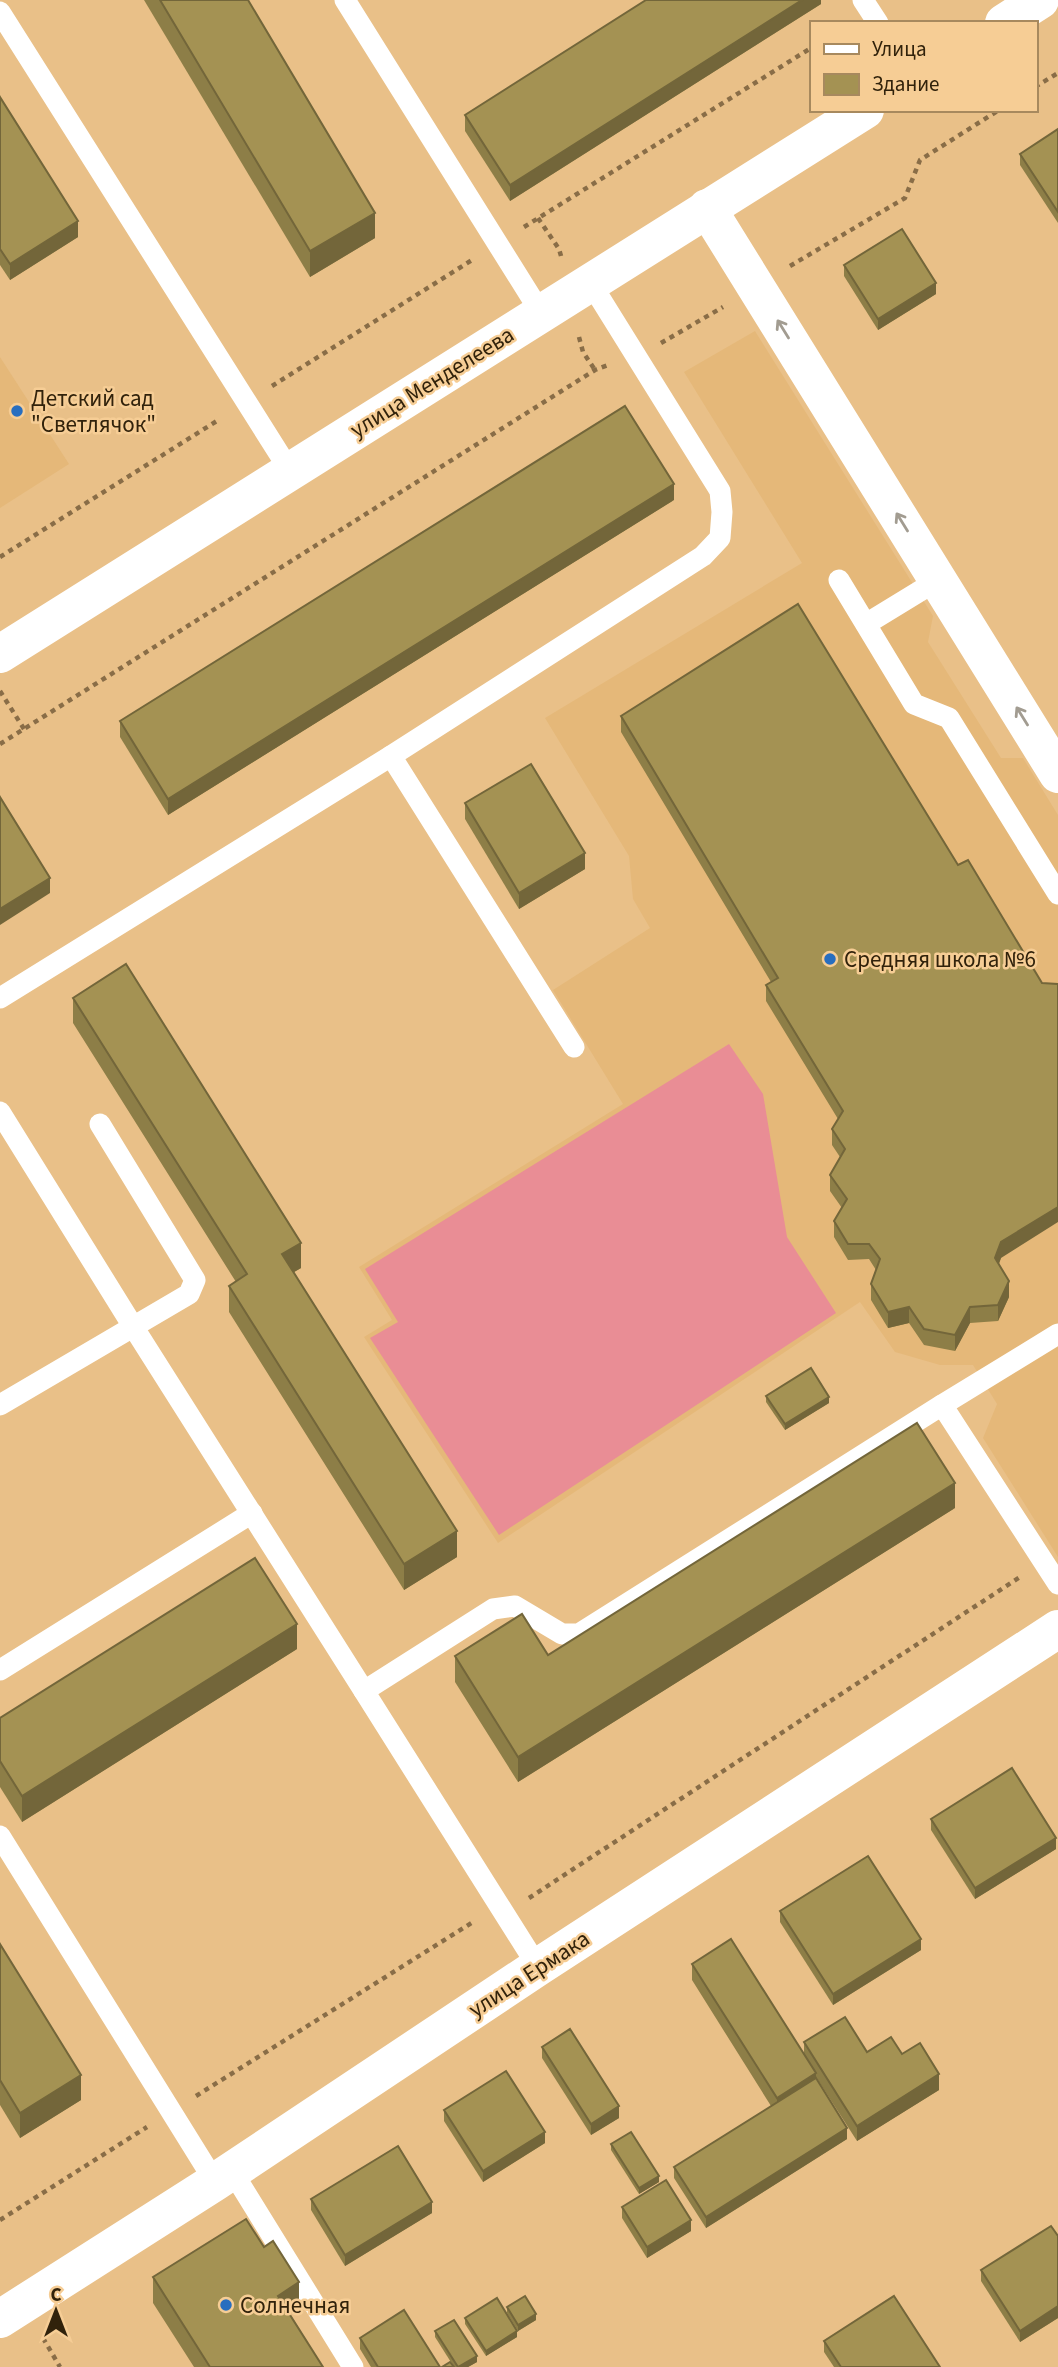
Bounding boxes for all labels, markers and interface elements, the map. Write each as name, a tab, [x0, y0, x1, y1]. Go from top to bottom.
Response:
legend	[810, 21, 1037, 112]
text: Улица	[872, 34, 927, 64]
text: Здание	[872, 69, 940, 99]
street label: улица Менделеева	[344, 318, 520, 446]
one-way arrow	[775, 319, 789, 339]
place label: Детский сад "Светлячок"	[31, 382, 156, 441]
marker: Детский сад "Светлячок"	[9, 403, 25, 419]
one-way arrow	[895, 513, 910, 532]
one-way arrow	[1015, 706, 1029, 726]
place label: Средняя школа №6	[844, 943, 1036, 976]
marker: Средняя школа №6	[822, 951, 838, 967]
street label: улица Ермака	[462, 1922, 596, 2026]
north arrow	[21, 2276, 91, 2346]
text: С	[50, 2282, 62, 2309]
place label: Солнечная	[240, 2289, 350, 2322]
marker: Солнечная	[218, 2297, 234, 2313]

